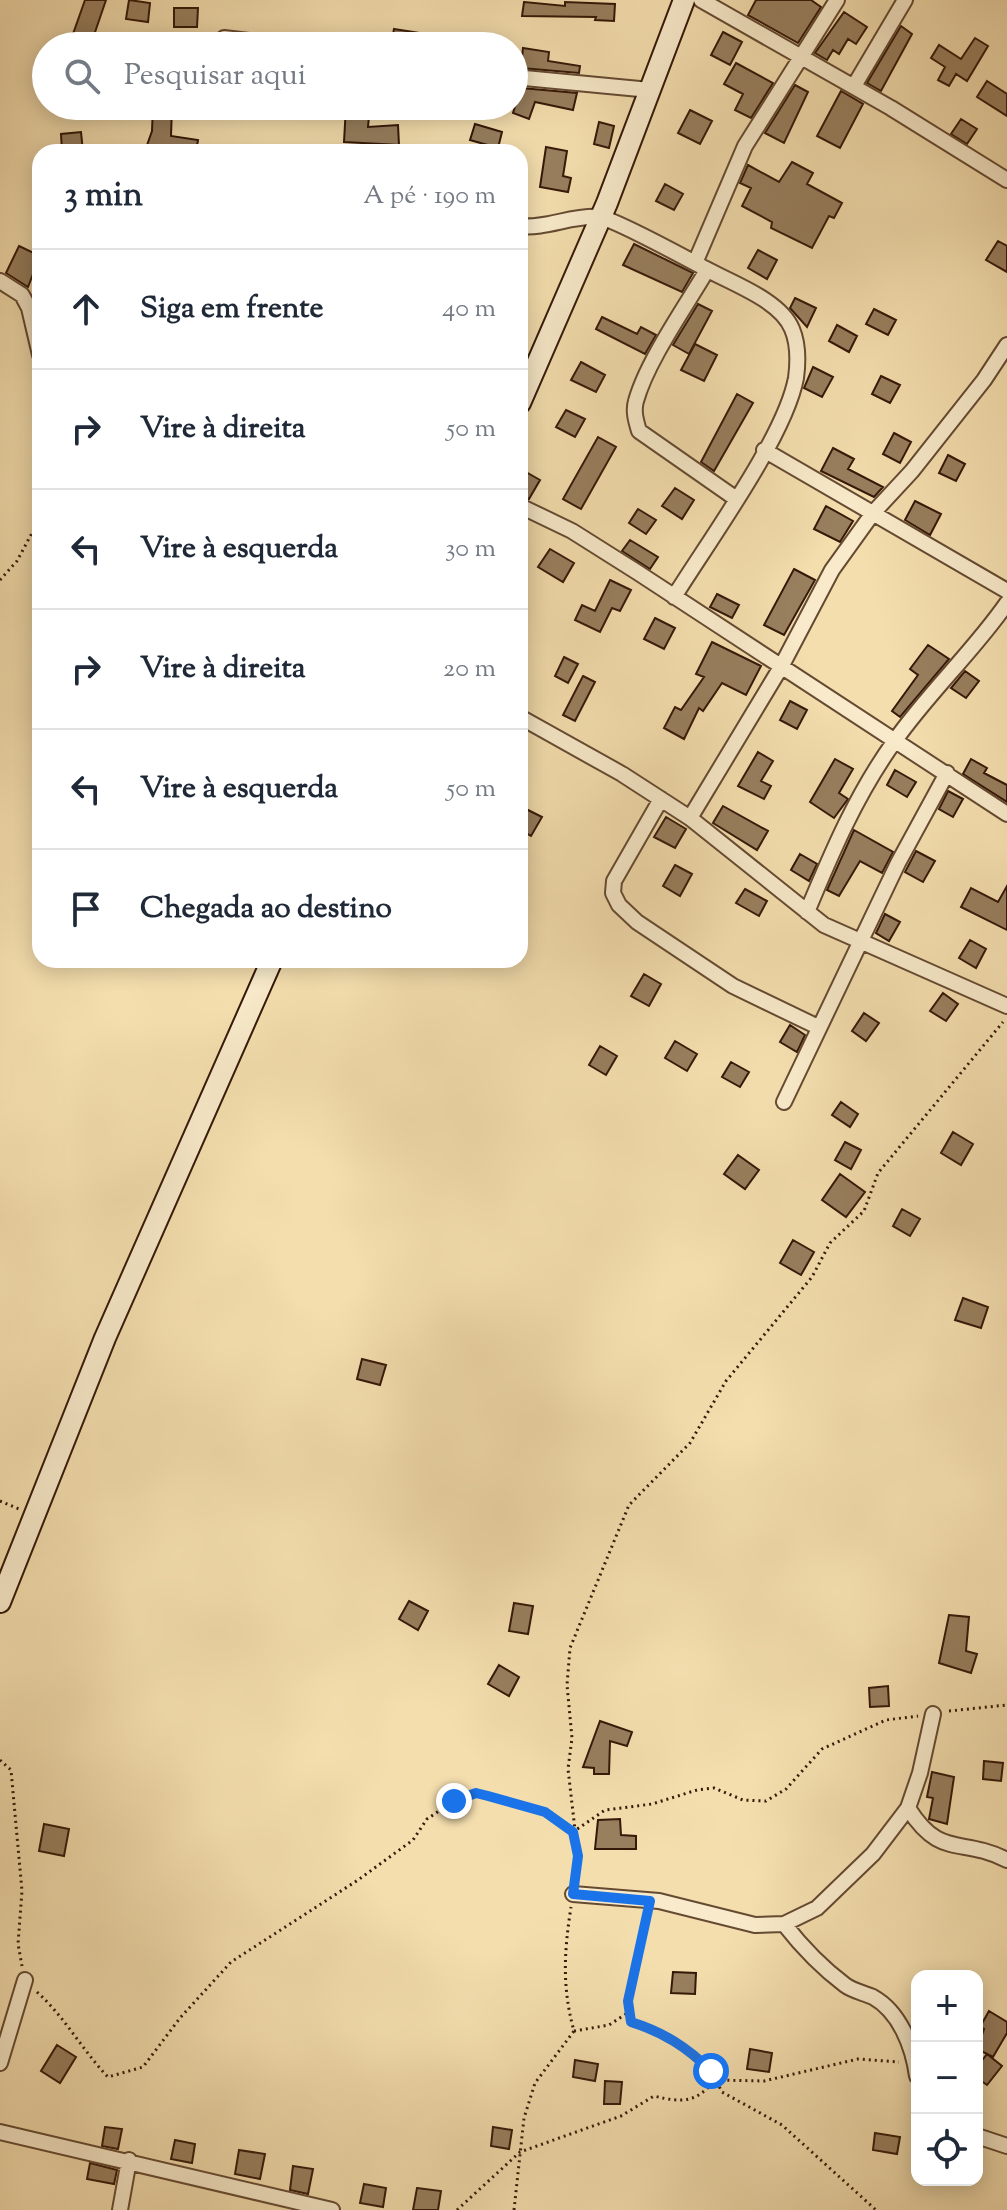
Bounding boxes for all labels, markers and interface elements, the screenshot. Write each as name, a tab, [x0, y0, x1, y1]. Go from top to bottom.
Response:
search box	[32, 32, 528, 120]
icon: search	[60, 54, 104, 98]
text: Pesquisar aqui	[124, 55, 306, 98]
text: 3 min	[64, 172, 143, 221]
text: A pé · 190 m	[363, 178, 496, 215]
icon: ahead	[64, 287, 108, 331]
text: Siga em frente	[140, 288, 324, 331]
text: 40 m	[442, 291, 496, 328]
icon: right	[64, 407, 108, 451]
text: Vire à direita	[140, 408, 306, 451]
text: 50 m	[446, 411, 496, 448]
icon: left	[64, 527, 108, 571]
text: Vire à esquerda	[140, 528, 338, 571]
text: 30 m	[445, 531, 496, 568]
icon: right	[64, 647, 108, 691]
text: Vire à direita	[140, 648, 306, 691]
text: 20 m	[443, 651, 496, 688]
icon: left	[64, 767, 108, 811]
text: Vire à esquerda	[140, 768, 338, 811]
text: 50 m	[446, 771, 496, 808]
icon: arrive	[64, 887, 108, 931]
text: Chegada ao destino	[140, 888, 392, 931]
route end	[436, 1783, 472, 1819]
map controls	[911, 1970, 983, 2186]
button: +	[911, 1970, 983, 2042]
button: −	[911, 2042, 983, 2114]
route start	[693, 2053, 729, 2089]
button: locate	[911, 2114, 983, 2186]

